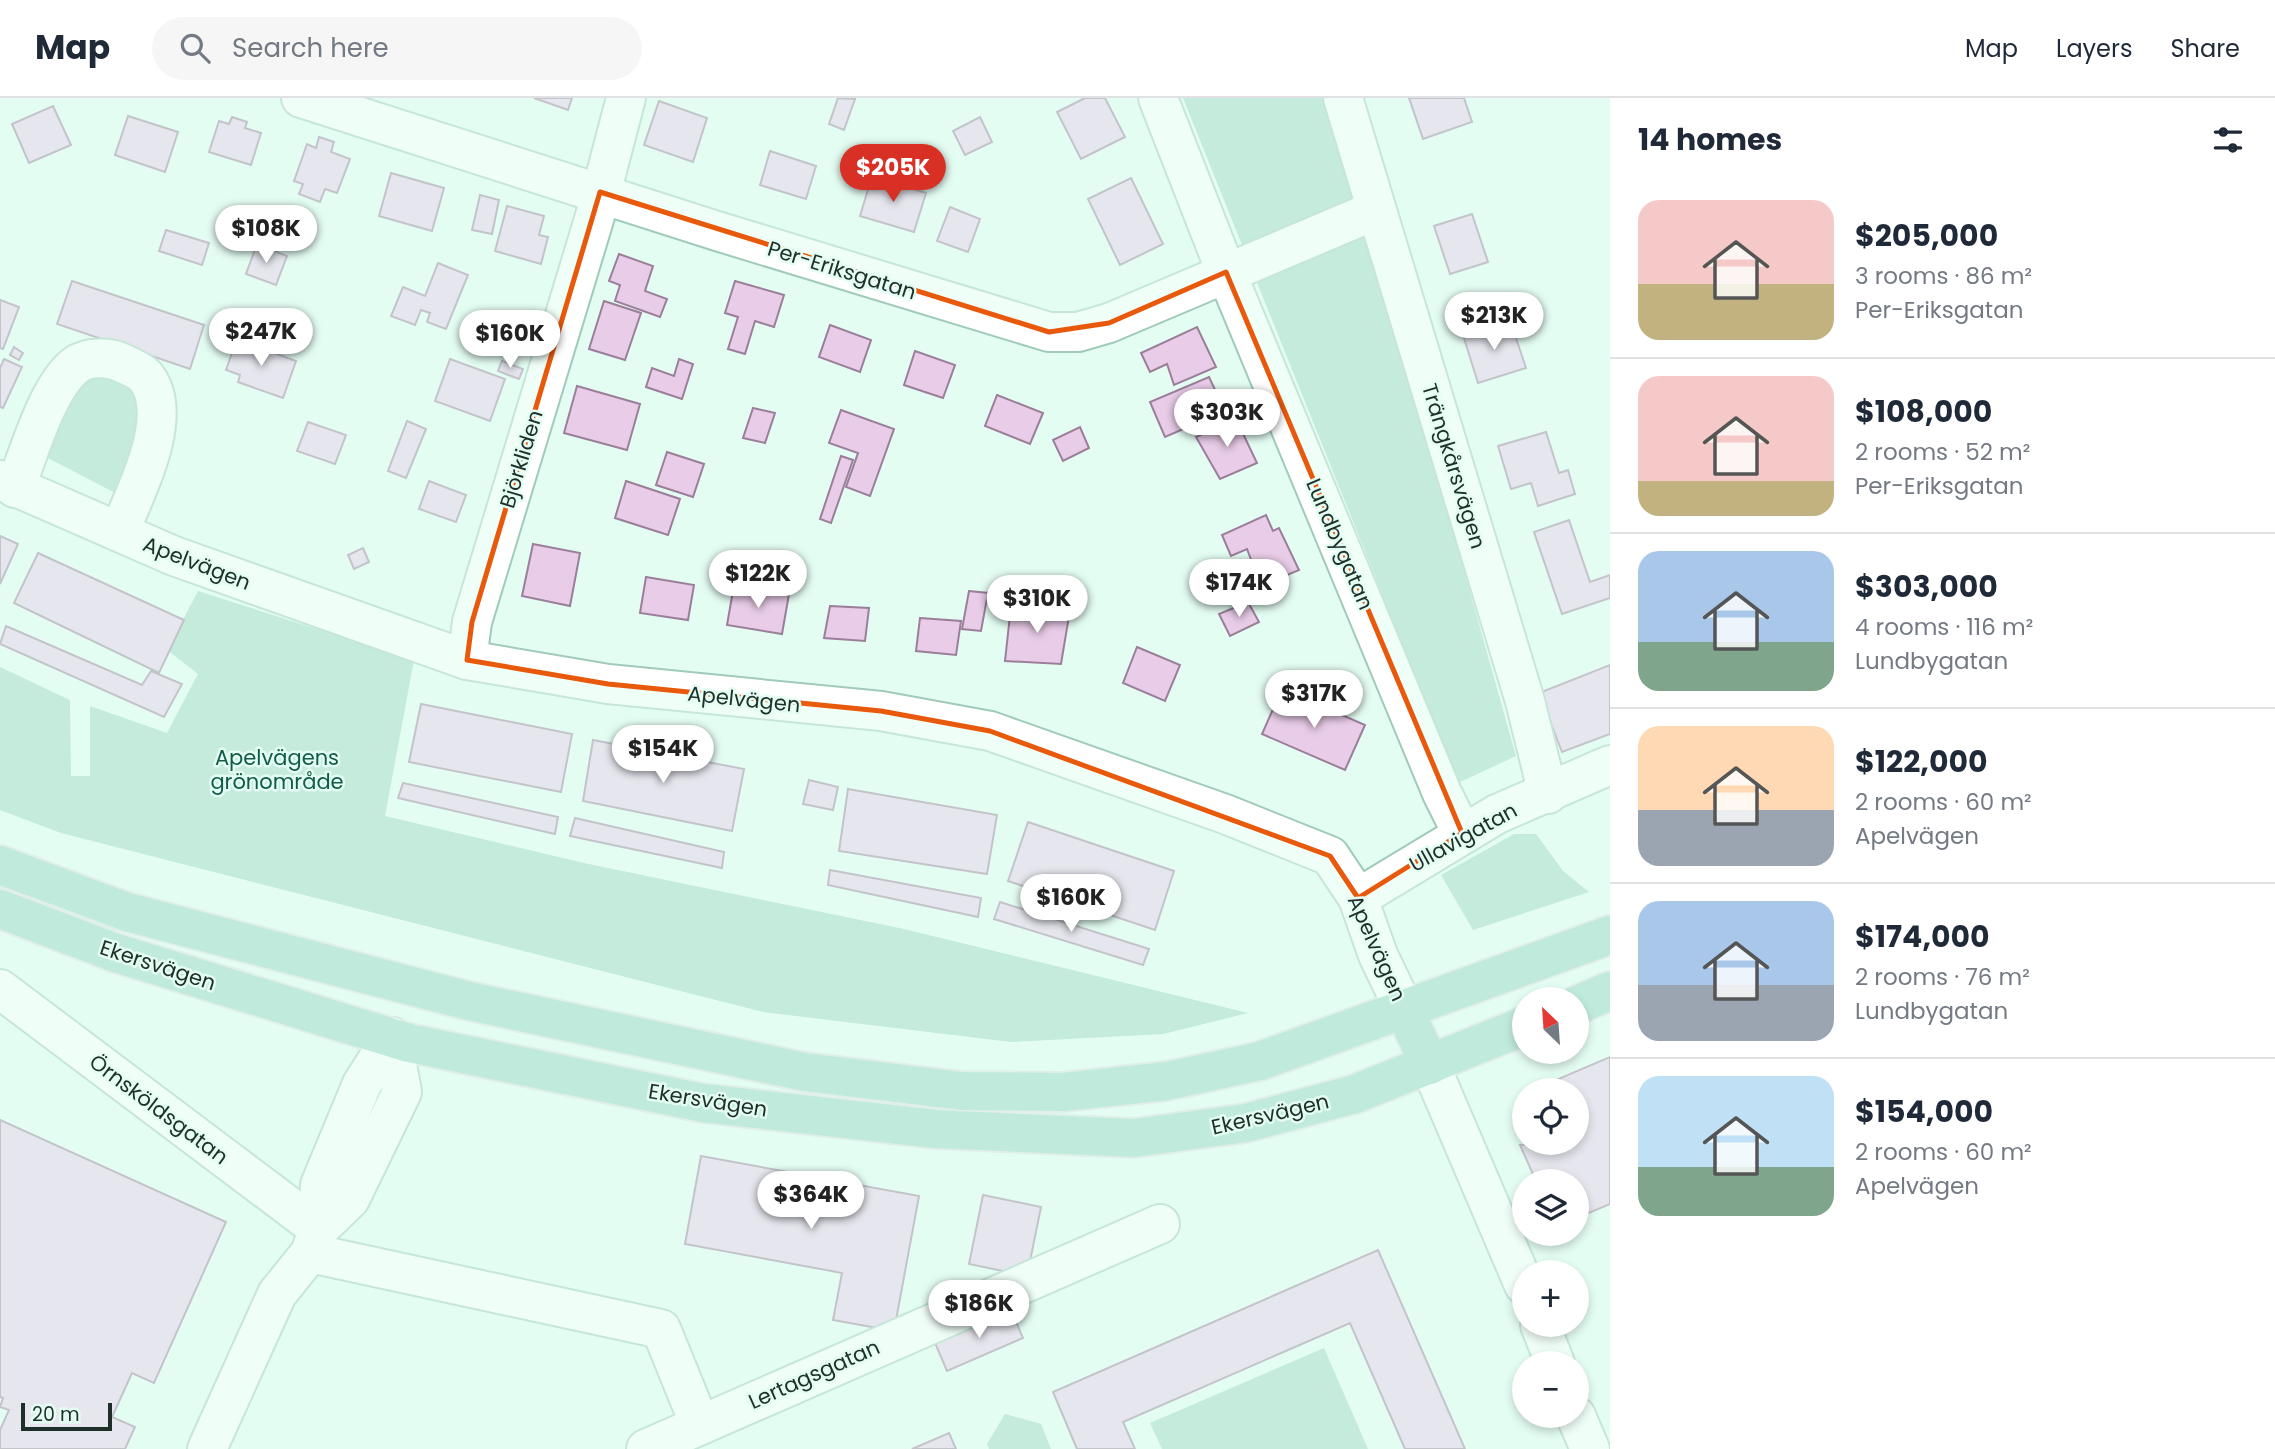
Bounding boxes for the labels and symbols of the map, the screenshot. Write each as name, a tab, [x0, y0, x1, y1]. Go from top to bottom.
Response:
pin: $205K	[844, 144, 942, 204]
pin: $108K	[217, 206, 315, 265]
street label: Per-Eriksgatan	[764, 234, 920, 306]
pin: $213K	[1445, 292, 1543, 352]
pin: $247K	[212, 308, 310, 368]
pin: $160K	[461, 310, 559, 370]
street label: Trängkårsvägen	[1415, 380, 1493, 552]
pin: $303K	[1178, 390, 1276, 449]
street label: Björkliden	[492, 406, 550, 512]
street label: Lundbygatan	[1299, 474, 1381, 614]
street label: Apelvägen	[139, 529, 255, 597]
pin: $122K	[709, 550, 807, 610]
pin: $174K	[1190, 560, 1288, 619]
pin: $310K	[988, 575, 1086, 635]
pin: $317K	[1265, 670, 1363, 730]
street label: Apelvägen	[686, 679, 802, 719]
pin: $154K	[614, 726, 712, 785]
park label: Apelvägens grönområde	[210, 743, 344, 796]
street label: Ullavigatan	[1404, 795, 1522, 879]
pin: $160K	[1022, 874, 1120, 934]
street label: Apelvägen	[1341, 890, 1413, 1006]
street label: Ekersvägen	[96, 933, 220, 997]
north arrow	[1512, 987, 1589, 1064]
street label: Örnsköldsgatan	[84, 1047, 234, 1171]
street label: Ekersvägen	[646, 1076, 770, 1124]
street label: Ekersvägen	[1208, 1086, 1332, 1142]
pin: $364K	[762, 1172, 860, 1231]
pin: $186K	[930, 1280, 1028, 1340]
street label: Lertagsgatan	[744, 1332, 884, 1416]
scale bar	[21, 1400, 112, 1432]

